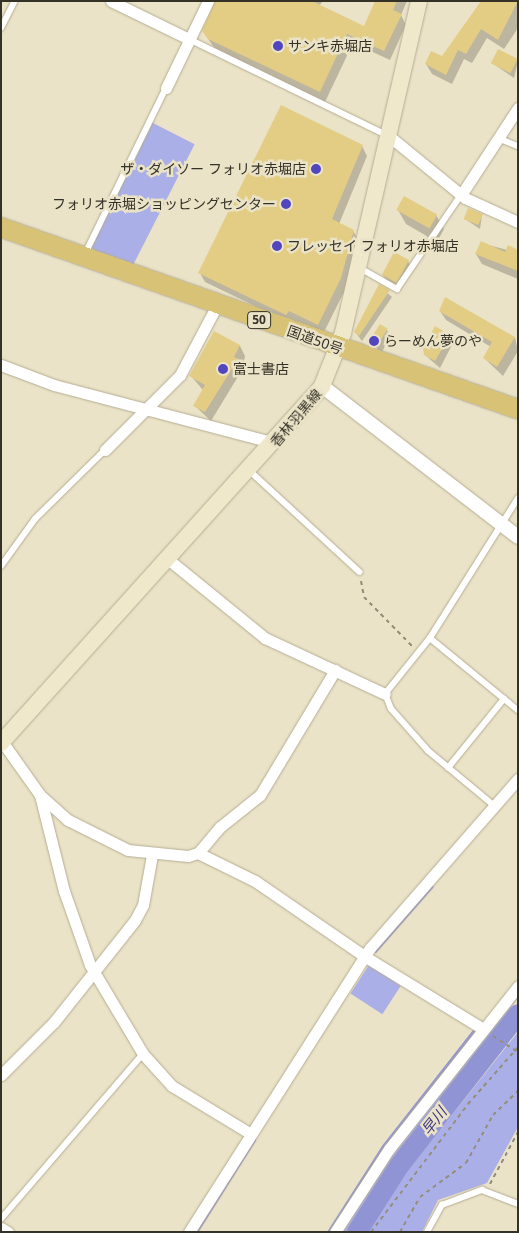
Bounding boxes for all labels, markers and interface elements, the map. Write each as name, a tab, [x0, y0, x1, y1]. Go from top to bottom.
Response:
place label: サンキ赤堀店	[288, 38, 372, 54]
marker: サンキ赤堀店	[272, 40, 284, 52]
place label: ザ・ダイソー フォリオ赤堀店	[120, 161, 306, 177]
marker: ザ・ダイソー フォリオ赤堀店	[310, 163, 322, 175]
place label: フォリオ赤堀ショッピングセンター	[52, 196, 276, 212]
marker: フォリオ赤堀ショッピングセンター	[280, 198, 292, 210]
place label: フレッセイ フォリオ赤堀店	[287, 238, 459, 254]
marker: フレッセイ フォリオ赤堀店	[271, 240, 283, 252]
road number: 50	[246, 310, 272, 330]
street label: 国道50号	[285, 322, 345, 358]
place label: らーめん夢のや	[384, 333, 482, 349]
marker: らーめん夢のや	[368, 335, 380, 347]
place label: 富士書店	[233, 361, 289, 377]
marker: 富士書店	[217, 363, 229, 375]
street label: 香林羽黒線	[267, 386, 325, 450]
water label: 早川	[418, 1104, 450, 1138]

